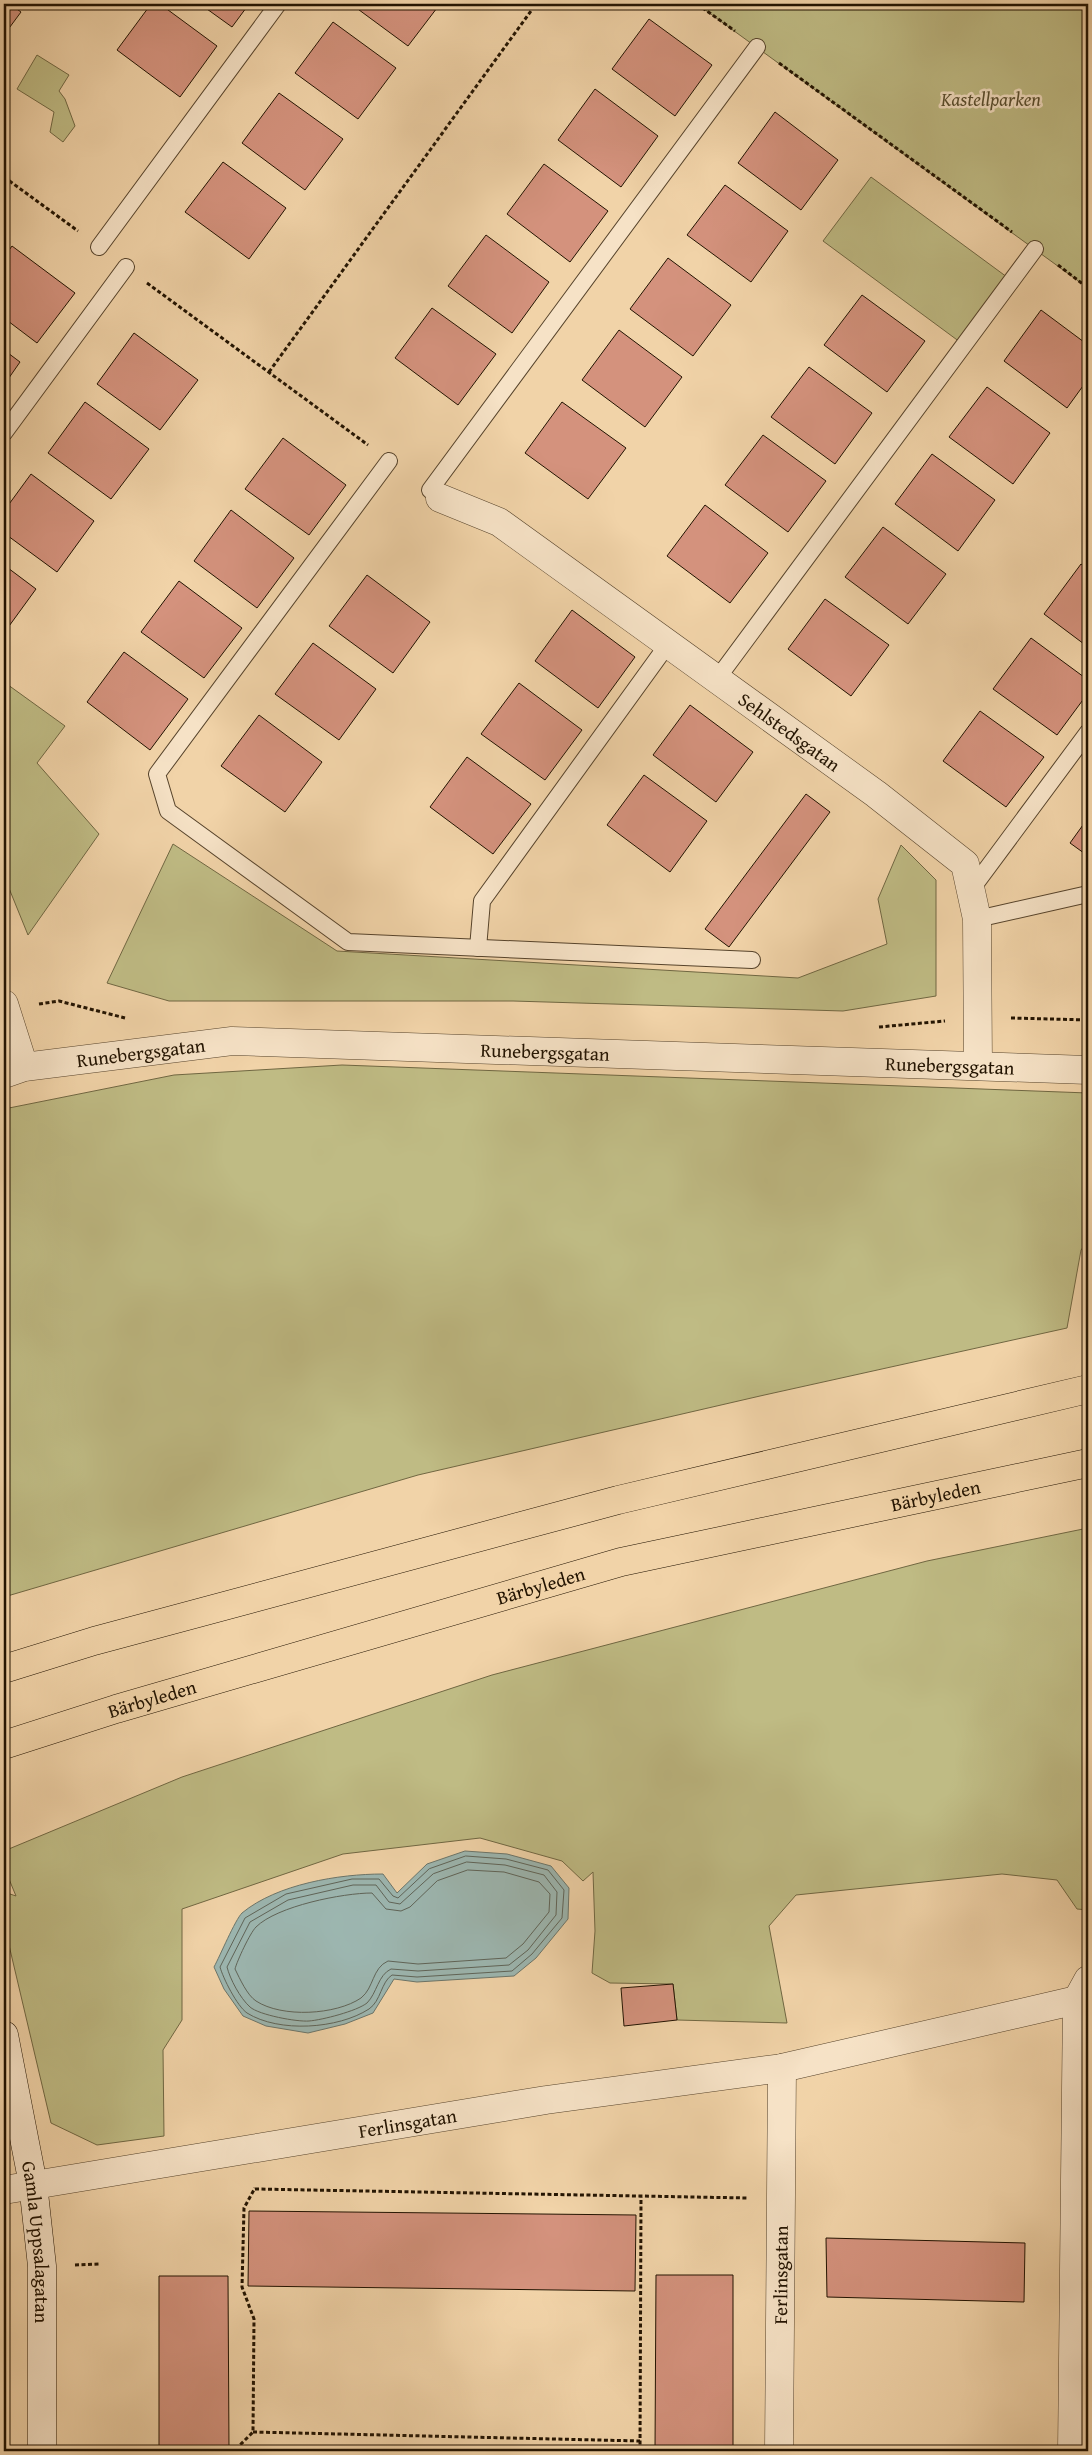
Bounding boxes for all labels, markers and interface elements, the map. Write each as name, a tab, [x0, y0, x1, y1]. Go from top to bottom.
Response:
park label: Kastellparken	[940, 85, 1041, 113]
street label: Sehlstedsgatan	[733, 685, 847, 778]
street label: Runebergsgatan	[75, 1030, 207, 1074]
street label: Runebergsgatan	[480, 1035, 610, 1068]
street label: Runebergsgatan	[885, 1049, 1015, 1082]
street label: Bärbyleden	[888, 1472, 983, 1518]
street label: Bärbyleden	[493, 1559, 589, 1612]
street label: Bärbyleden	[104, 1672, 200, 1725]
street label: Ferlinsgatan	[356, 2101, 459, 2145]
street label: Gamla Uppsalagatan	[15, 2158, 56, 2324]
street label: Ferlinsgatan	[766, 2225, 795, 2325]

